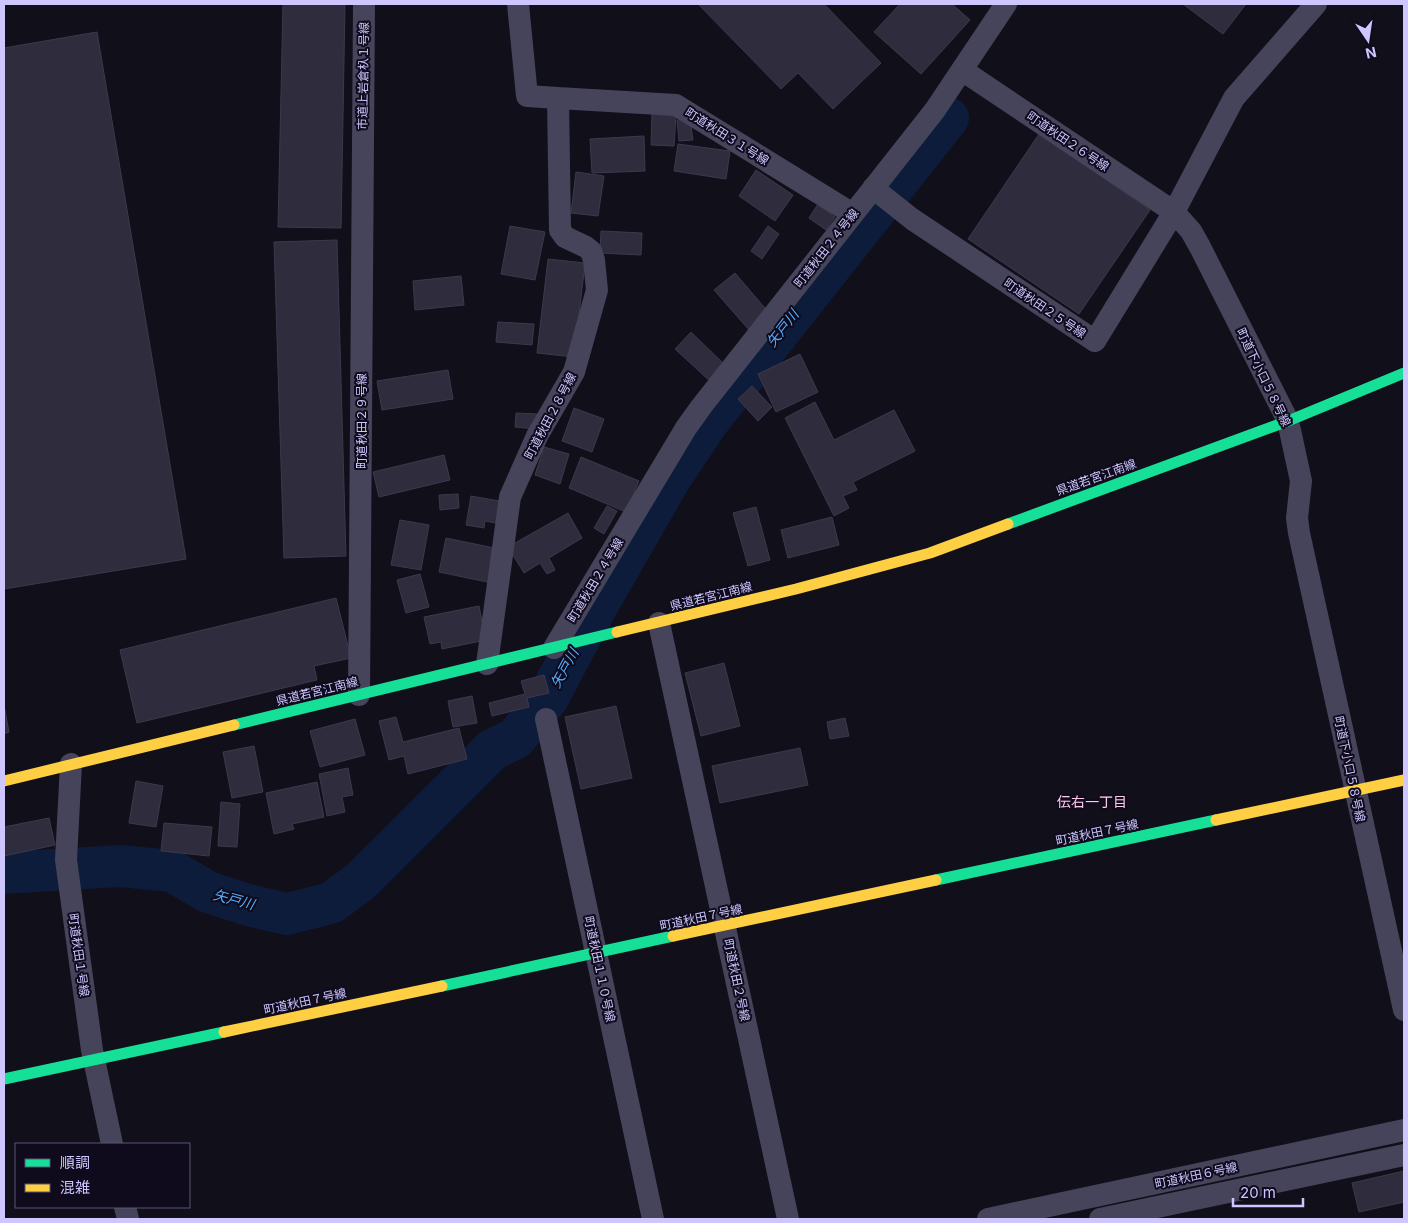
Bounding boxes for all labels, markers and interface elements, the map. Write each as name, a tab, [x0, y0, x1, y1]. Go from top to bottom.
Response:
north arrow	[1343, 15, 1393, 65]
street label: 市道上岩倉杁１号線	[355, 22, 371, 130]
text: N	[1364, 44, 1378, 63]
street label: 町道秋田３１号線	[682, 104, 772, 168]
street label: 町道秋田２６号線	[1024, 108, 1112, 174]
street label: 町道秋田２４号線	[791, 206, 861, 290]
street label: 町道秋田２５号線	[1001, 275, 1089, 341]
water label: 矢戸川	[762, 305, 803, 350]
street label: 町道下小口５８号線	[1234, 325, 1294, 429]
street label: 町道秋田２８号線	[521, 370, 579, 462]
street label: 町道秋田２９号線	[354, 373, 369, 469]
street label: 県道若宮江南線	[1054, 456, 1138, 498]
street label: 町道秋田２４号線	[564, 535, 626, 625]
street label: 県道若宮江南線	[668, 579, 754, 613]
water label: 矢戸川	[546, 644, 583, 690]
street label: 県道若宮江南線	[274, 674, 360, 708]
street label: 町道下小口５８号線	[1331, 715, 1369, 823]
district label: 伝右一丁目	[1057, 793, 1127, 810]
street label: 町道秋田７号線	[1054, 816, 1140, 848]
water label: 矢戸川	[212, 885, 258, 913]
street label: 町道秋田７号線	[658, 901, 744, 933]
street label: 町道秋田１号線	[66, 912, 92, 998]
street label: 町道秋田１１０号線	[581, 915, 619, 1023]
street label: 町道秋田２号線	[721, 937, 753, 1023]
street label: 町道秋田７号線	[262, 985, 348, 1017]
legend	[15, 1143, 190, 1208]
text: 順調	[60, 1153, 90, 1172]
street label: 町道秋田６号線	[1153, 1159, 1239, 1191]
scale bar	[1233, 1176, 1303, 1208]
text: 混雑	[60, 1178, 90, 1197]
text: 20 m	[1240, 1183, 1276, 1202]

